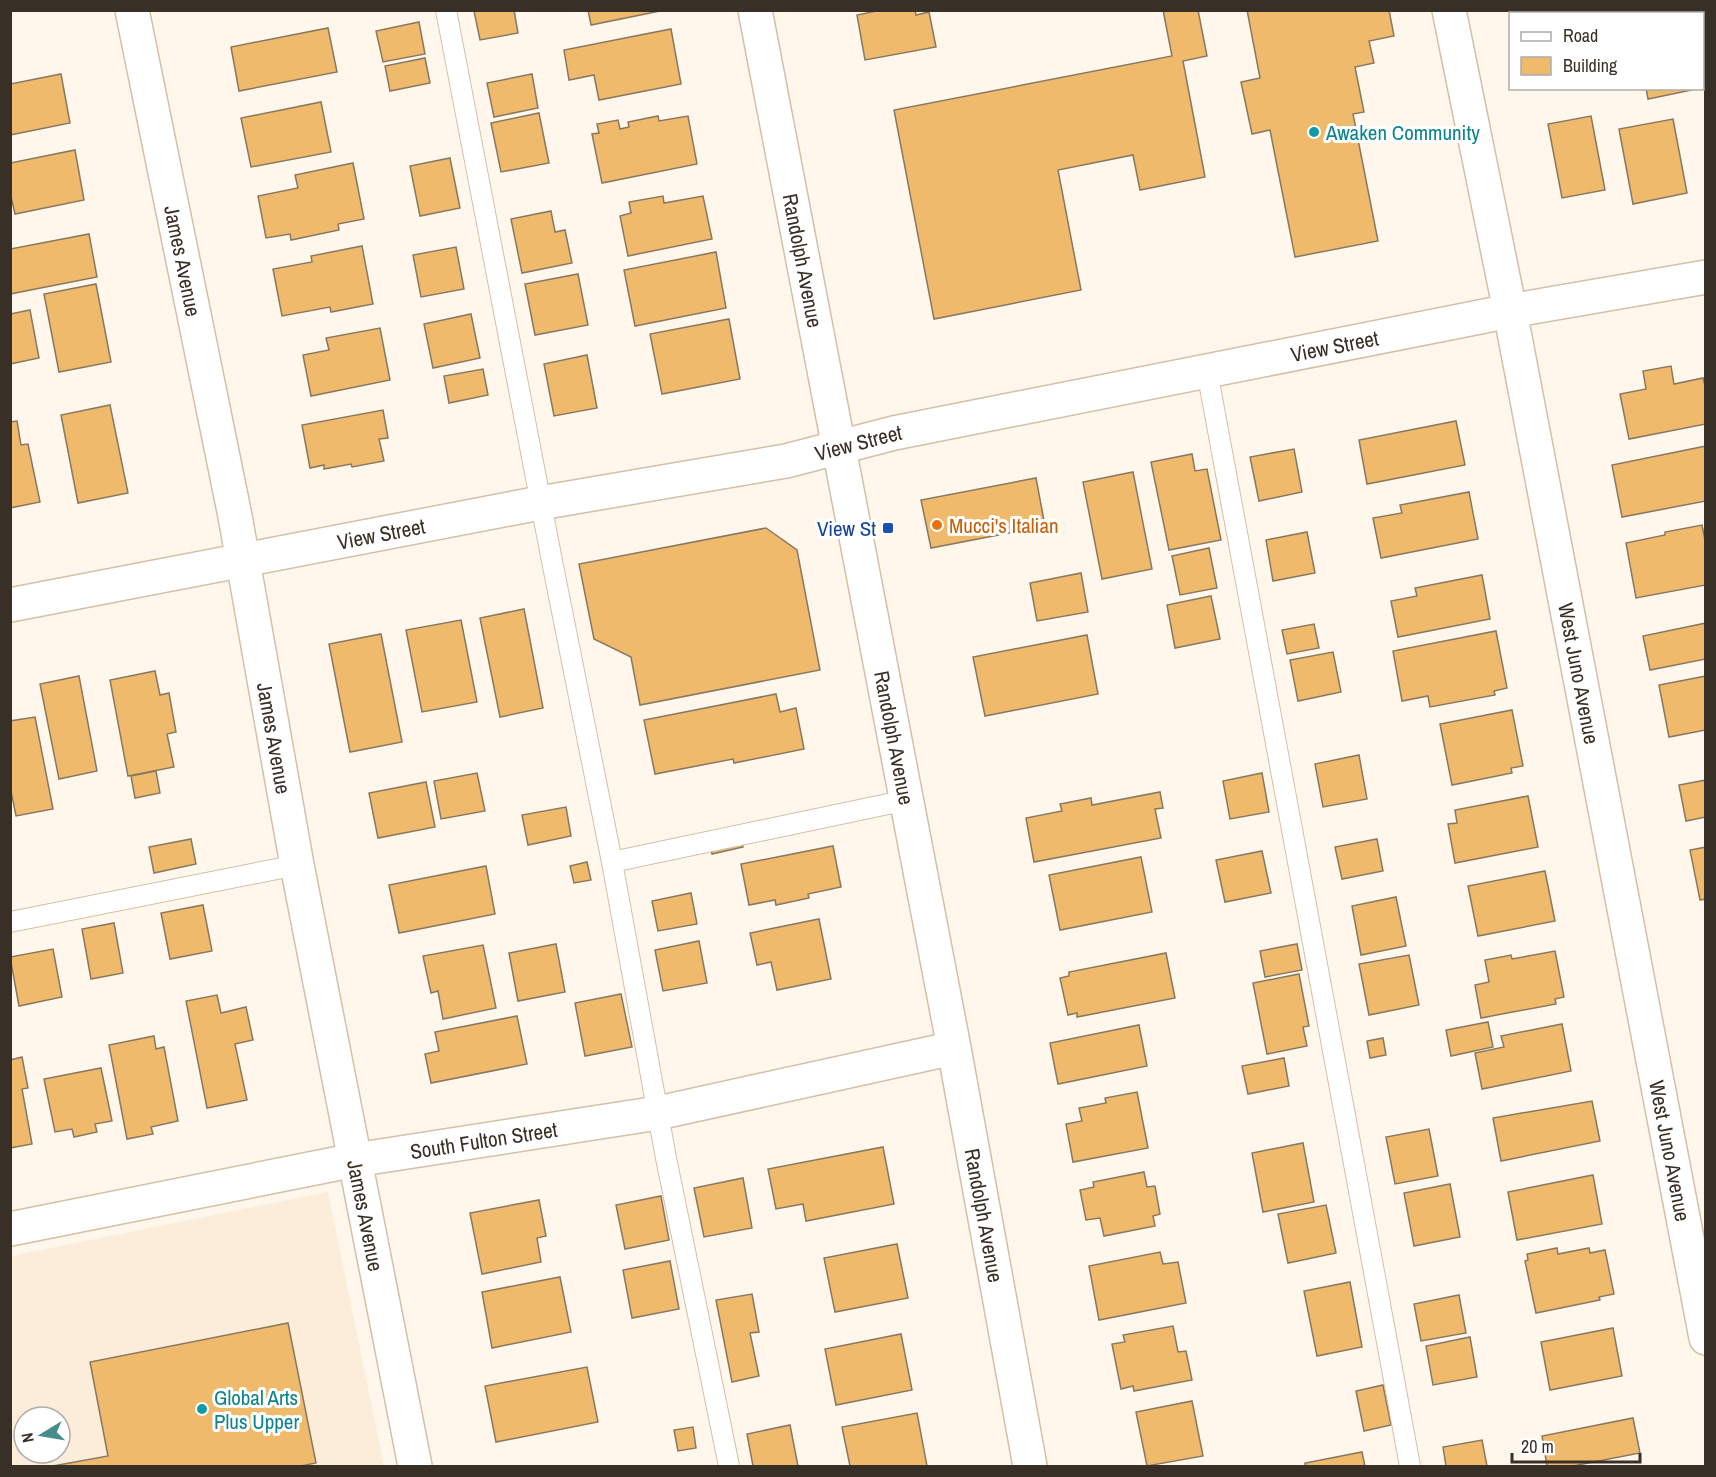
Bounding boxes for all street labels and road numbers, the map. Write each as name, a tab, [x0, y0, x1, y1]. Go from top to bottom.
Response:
street label: Randolph Avenue	[776, 191, 830, 330]
street label: James Avenue	[158, 203, 209, 319]
street label: View Street	[1288, 323, 1381, 369]
street label: View Street	[812, 417, 904, 467]
street label: View Street	[335, 511, 428, 556]
street label: West Juno Avenue	[1551, 600, 1607, 746]
street label: Randolph Avenue	[868, 668, 922, 807]
street label: James Avenue	[250, 680, 299, 796]
street label: West Juno Avenue	[1643, 1078, 1698, 1224]
street label: South Fulton Street	[408, 1114, 559, 1166]
street label: Randolph Avenue	[958, 1146, 1011, 1285]
street label: James Avenue	[341, 1157, 391, 1274]

